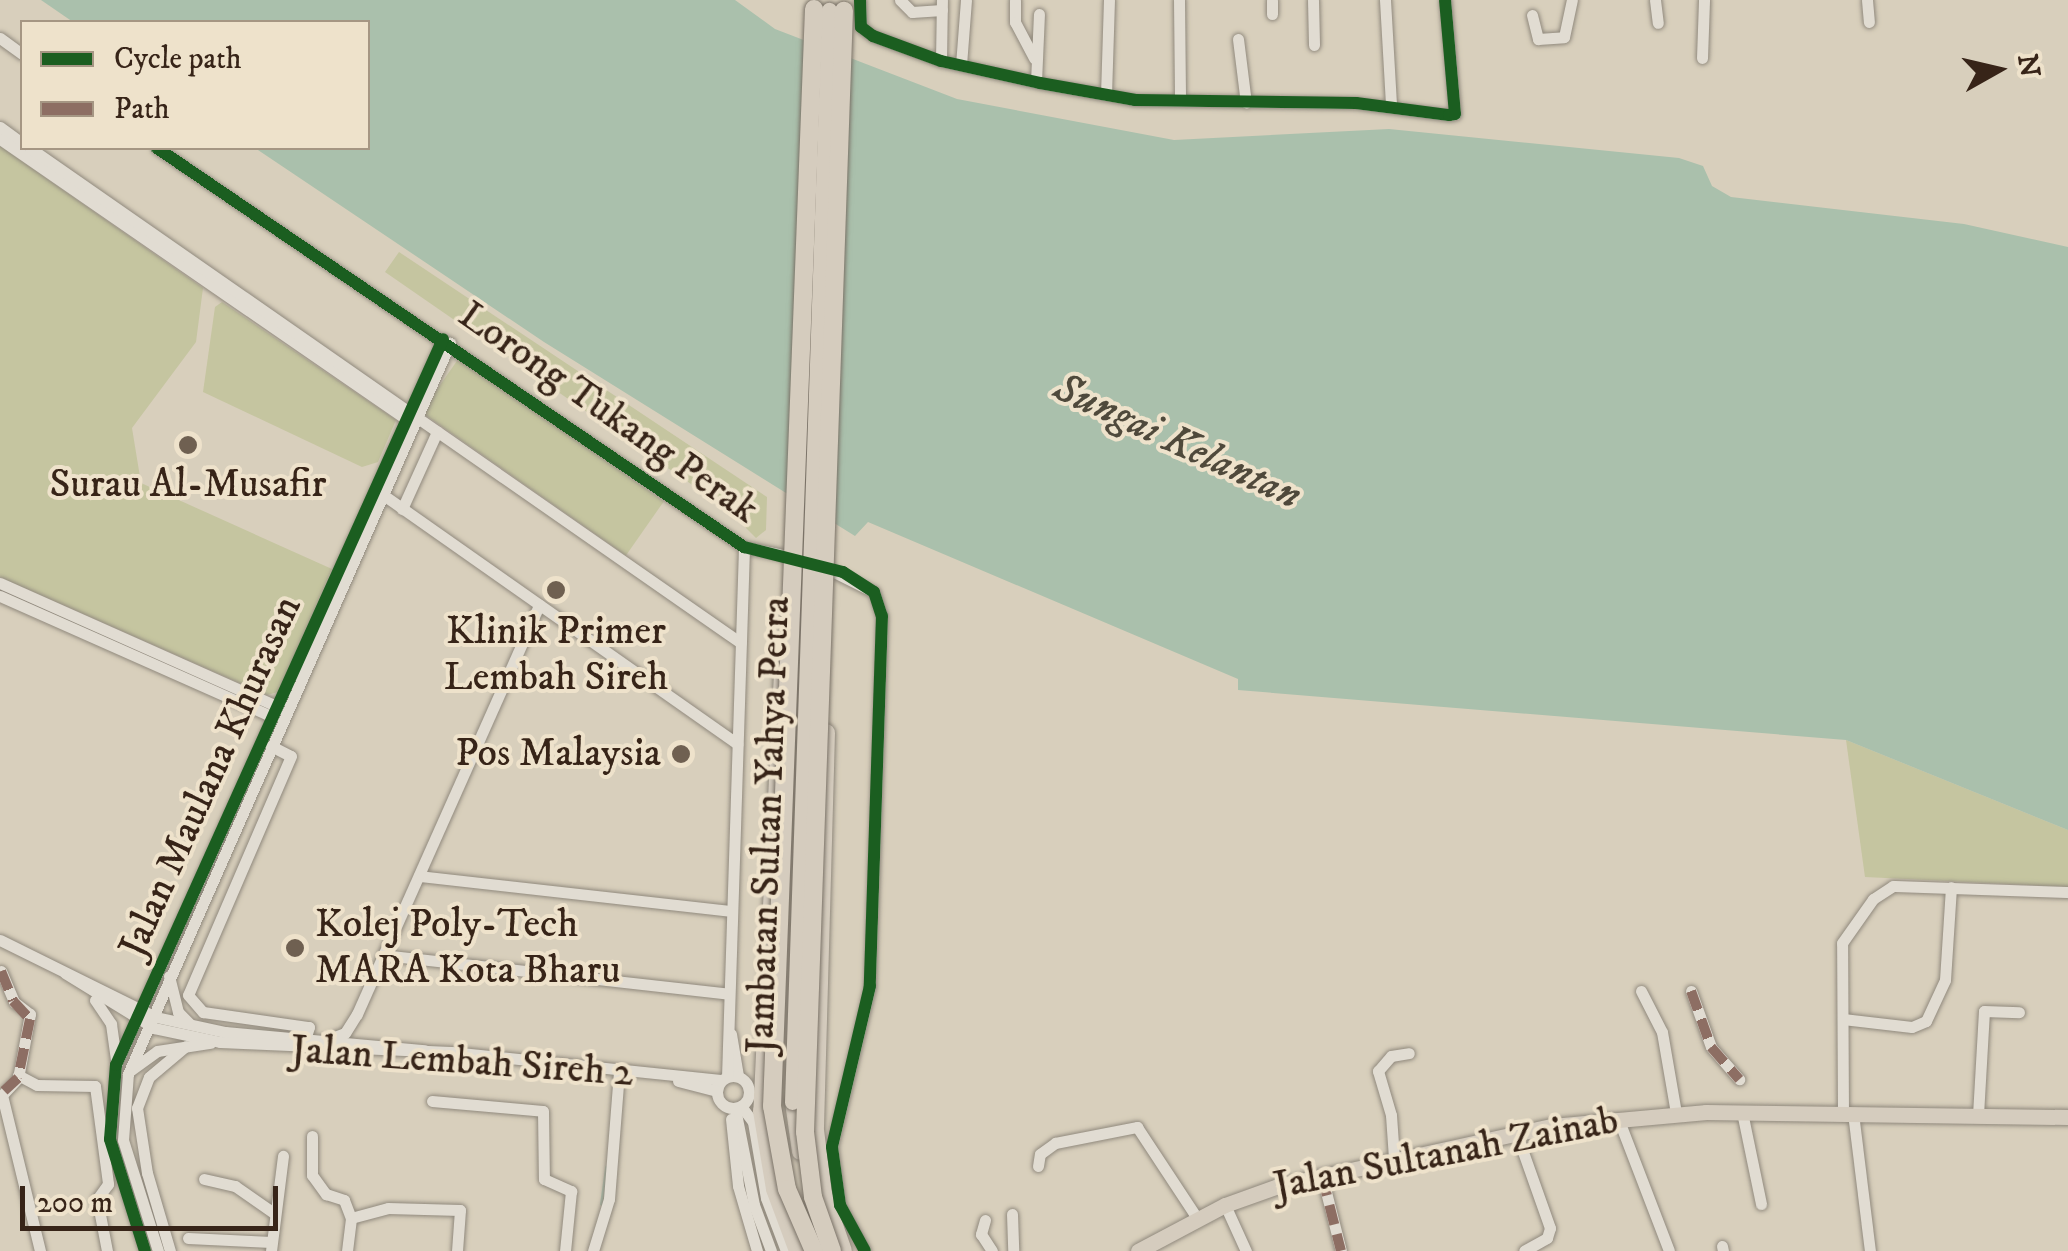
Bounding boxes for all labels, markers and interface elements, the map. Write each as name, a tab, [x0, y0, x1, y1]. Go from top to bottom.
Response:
legend	[20, 20, 370, 150]
north arrow	[1948, 20, 2048, 120]
text: Cycle path	[114, 41, 242, 78]
text: N	[2009, 52, 2047, 80]
text: Path	[114, 91, 170, 128]
street label: Lorong Tukang Perak	[449, 292, 767, 534]
water label: Sungai Kelantan	[1045, 363, 1309, 521]
marker: Surau Al-Musafir	[177, 434, 199, 456]
place label: Surau Al-Musafir	[50, 461, 326, 509]
marker: Klinik Primer Lembah Sireh	[543, 577, 569, 603]
street label: Jalan Maulana Khurasan	[110, 589, 312, 965]
street label: Jambatan Sultan Yahya Petra	[737, 596, 801, 1054]
place label: Klinik Primer Lembah Sireh	[444, 608, 668, 702]
place label: Pos Malaysia	[455, 730, 661, 778]
marker: Pos Malaysia	[670, 743, 692, 765]
place label: Kolej Poly-Tech MARA Kota Bharu	[315, 901, 621, 995]
marker: Kolej Poly-Tech MARA Kota Bharu	[284, 937, 306, 959]
street label: Jalan Lembah Sireh 2	[289, 1026, 635, 1098]
street label: Jalan Sultanah Zainab	[1270, 1097, 1622, 1211]
scale bar	[25, 1166, 282, 1228]
text: 200 m	[37, 1185, 113, 1222]

